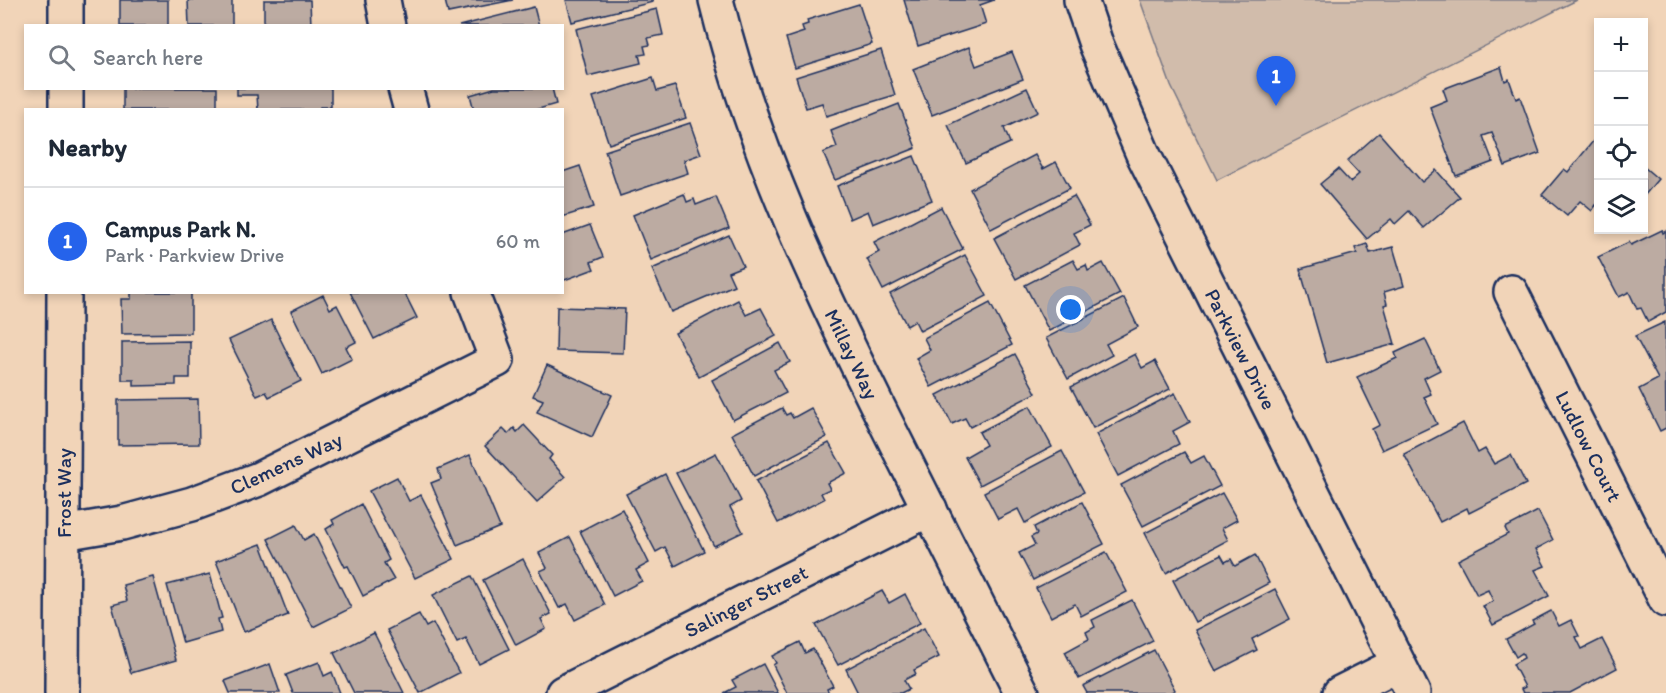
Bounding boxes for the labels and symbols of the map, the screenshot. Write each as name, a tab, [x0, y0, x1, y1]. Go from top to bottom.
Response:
pin: 1	[1256, 57, 1296, 106]
street label: Parkview Drive	[1200, 284, 1282, 414]
your location	[1056, 295, 1085, 324]
street label: Millay Way	[819, 305, 885, 403]
street label: Ludlow Court	[1550, 386, 1628, 506]
street label: Clemens Way	[226, 426, 346, 500]
street label: Frost Way	[51, 448, 76, 538]
street label: Salinger Street	[680, 559, 812, 643]

